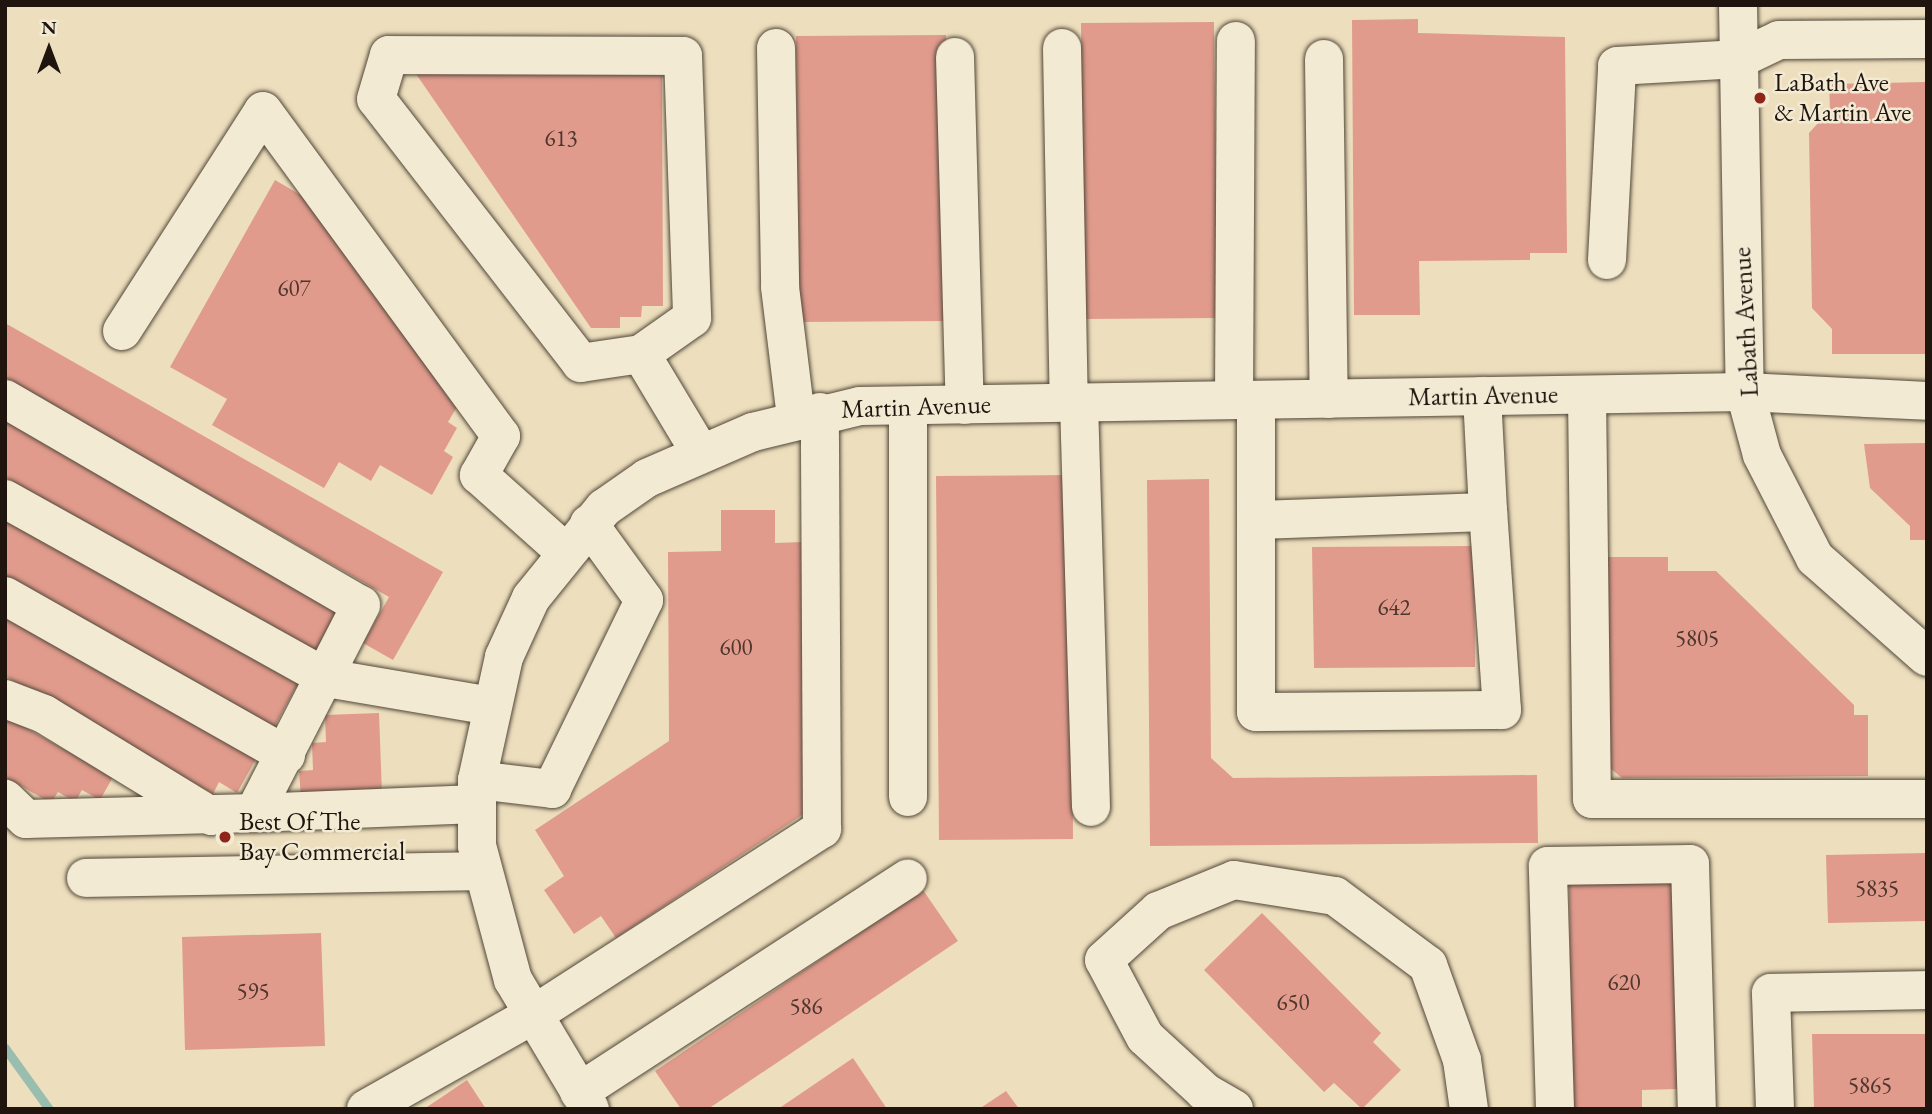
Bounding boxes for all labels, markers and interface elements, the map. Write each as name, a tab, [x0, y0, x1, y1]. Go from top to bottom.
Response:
north arrow	[14, 14, 84, 84]
text: N	[41, 15, 57, 40]
place label: LaBath Ave & Martin Ave	[1774, 67, 1911, 128]
marker: LaBath Ave & Martin Ave	[1752, 90, 1768, 106]
house number: 613	[544, 124, 578, 152]
street label: Labath Avenue	[1726, 246, 1766, 398]
house number: 607	[277, 274, 311, 302]
street label: Martin Avenue	[1408, 379, 1558, 413]
street label: Martin Avenue	[840, 389, 992, 425]
house number: 642	[1377, 593, 1411, 621]
house number: 5805	[1675, 624, 1719, 652]
house number: 600	[719, 633, 753, 661]
place label: Best Of The Bay Commercial	[239, 806, 405, 868]
marker: Best Of The Bay Commercial	[217, 829, 233, 845]
house number: 5835	[1855, 874, 1899, 902]
house number: 620	[1607, 968, 1641, 996]
house number: 595	[236, 977, 270, 1005]
house number: 650	[1276, 988, 1310, 1016]
house number: 586	[789, 992, 823, 1020]
house number: 5865	[1848, 1071, 1892, 1099]

